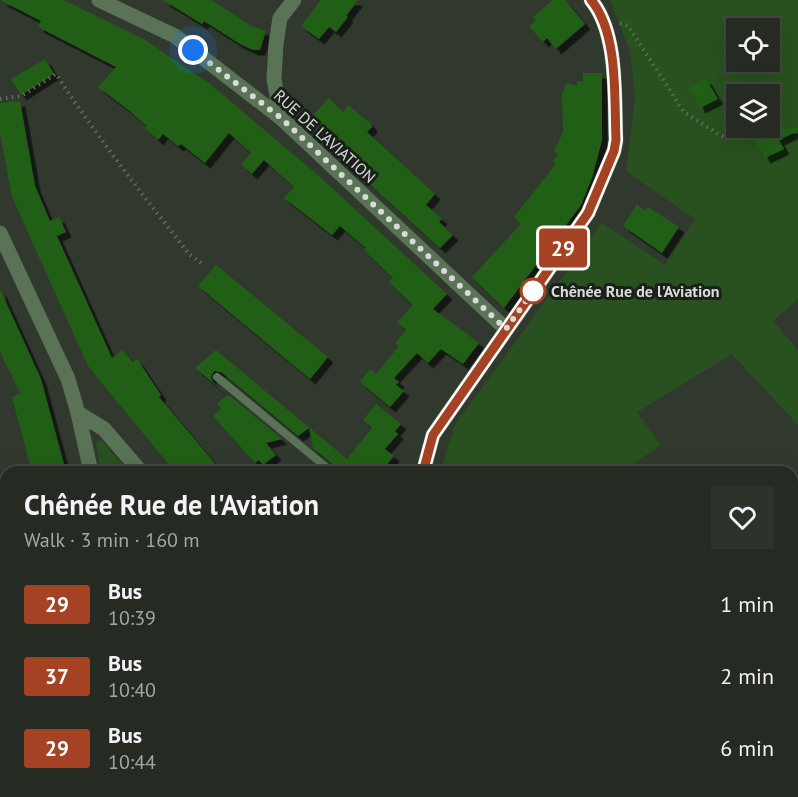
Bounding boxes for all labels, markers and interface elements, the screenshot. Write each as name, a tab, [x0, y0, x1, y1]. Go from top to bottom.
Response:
map controls	[726, 18, 780, 138]
button: locate	[726, 18, 780, 72]
your location	[178, 35, 208, 65]
button: layers	[726, 84, 780, 138]
street label: RUE DE L'AVIATION	[270, 85, 380, 187]
line badge: 29	[536, 228, 590, 268]
text: 29	[551, 235, 575, 262]
marker: Chênée Rue de l'Aviation	[520, 278, 546, 304]
place label: Chênée Rue de l'Aviation	[551, 281, 720, 301]
text: Chênée Rue de l'Aviation	[24, 486, 319, 523]
button: heart	[711, 486, 774, 549]
text: Walk · 3 min · 160 m	[24, 527, 200, 553]
text: Bus	[108, 577, 142, 605]
text: 1 min	[720, 590, 774, 618]
text: 29	[45, 591, 69, 618]
text: 10:39	[108, 605, 156, 631]
text: Bus	[108, 649, 142, 677]
text: 2 min	[720, 662, 774, 690]
text: 37	[45, 663, 69, 690]
text: 10:40	[108, 677, 156, 703]
text: Bus	[108, 721, 142, 749]
text: 6 min	[720, 734, 774, 762]
text: 29	[45, 735, 69, 762]
text: 10:44	[108, 749, 156, 775]

